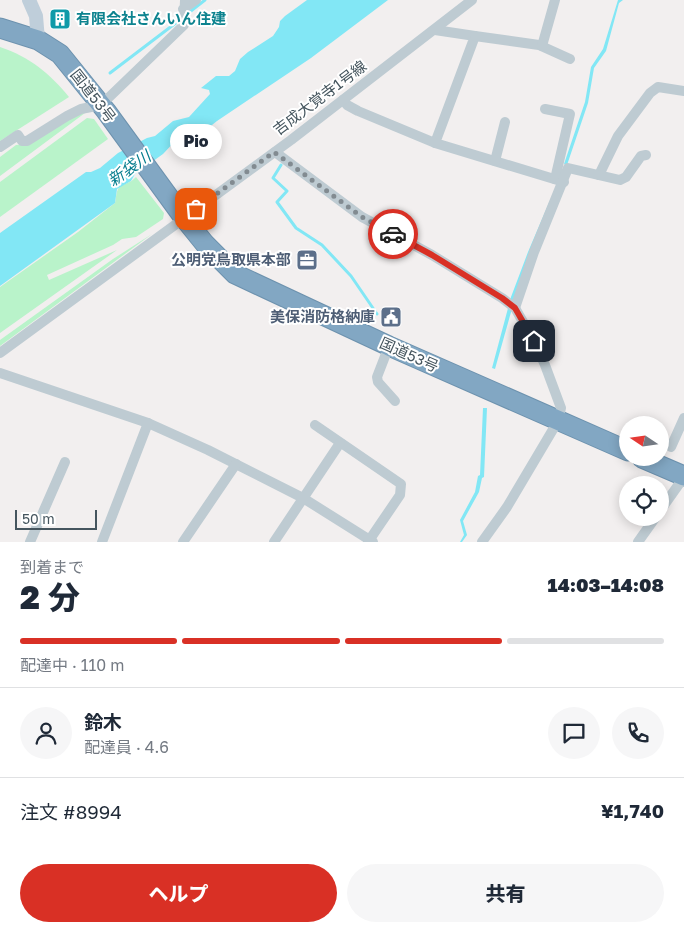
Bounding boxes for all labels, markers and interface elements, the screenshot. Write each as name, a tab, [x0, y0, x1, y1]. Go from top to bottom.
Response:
building icon: 有限会社さんいん住建	[48, 7, 72, 31]
place label: 有限会社さんいん住建	[76, 9, 226, 27]
street label: 吉成大覚寺1号線	[269, 56, 370, 138]
street label: 国道53号	[67, 65, 120, 126]
callout: Pio	[170, 124, 222, 159]
text: Pio	[183, 131, 209, 151]
water label: 新袋川	[104, 145, 156, 190]
pin	[175, 188, 217, 230]
icon: bag	[182, 195, 210, 223]
courier	[368, 209, 418, 259]
icon: car	[379, 220, 407, 248]
office icon: 公明党鳥取県本部	[295, 248, 319, 272]
place label: 公明党鳥取県本部	[171, 250, 291, 268]
public building icon: 美保消防格納庫	[379, 305, 403, 329]
place label: 美保消防格納庫	[270, 307, 375, 325]
pin	[513, 320, 555, 362]
icon: home	[520, 327, 548, 355]
street label: 国道53号	[377, 333, 442, 375]
north arrow	[619, 416, 669, 466]
map controls	[619, 416, 669, 526]
button: locate	[619, 476, 669, 526]
scale bar	[15, 507, 98, 530]
text: 50 m	[22, 510, 55, 527]
text: 到着まで	[20, 557, 84, 577]
text: 14:03–14:08	[548, 573, 664, 596]
text: 2 分	[20, 578, 80, 616]
text: 配達中 · 110 m	[20, 655, 124, 675]
button: person	[20, 707, 72, 759]
button: chat	[548, 707, 600, 759]
button: phone	[612, 707, 664, 759]
text: 鈴木	[84, 710, 122, 733]
text: 配達員 · 4.6	[84, 737, 169, 757]
text: ¥1,740	[601, 799, 664, 822]
text: 注文 #8994	[20, 800, 122, 823]
button: ヘルプ	[20, 864, 337, 922]
button: 共有	[347, 864, 664, 922]

